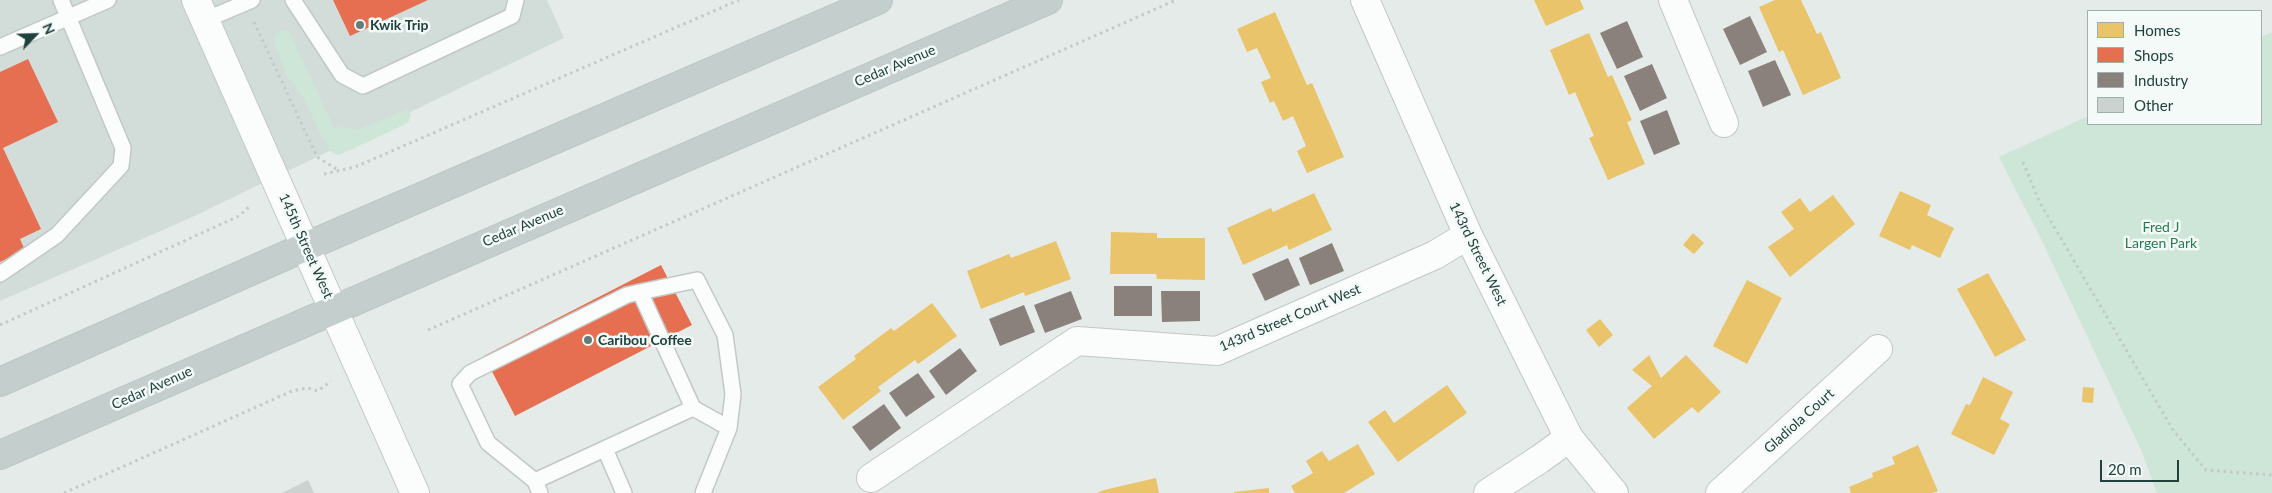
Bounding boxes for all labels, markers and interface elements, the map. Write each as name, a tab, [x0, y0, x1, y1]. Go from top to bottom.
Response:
north arrow	[10, 10, 60, 60]
legend	[2087, 10, 2262, 125]
place label: Kwik Trip	[370, 17, 428, 33]
marker: Kwik Trip	[354, 19, 366, 31]
text: N	[39, 20, 59, 37]
text: Homes	[2134, 21, 2180, 39]
street label: Cedar Avenue	[852, 41, 938, 91]
text: Shops	[2134, 46, 2174, 64]
text: Industry	[2134, 71, 2188, 89]
text: Other	[2134, 96, 2173, 114]
street label: 145th Street West	[275, 191, 337, 301]
street label: 143rd Street West	[1446, 199, 1510, 309]
street label: Cedar Avenue	[480, 201, 566, 251]
park label: Fred J Largen Park	[2125, 219, 2197, 252]
street label: 143rd Street Court West	[1217, 281, 1363, 355]
place label: Caribou Coffee	[598, 332, 692, 348]
marker: Caribou Coffee	[582, 334, 594, 346]
street label: Cedar Avenue	[109, 363, 195, 413]
street label: Gladiola Court	[1761, 385, 1837, 457]
scale bar	[2102, 450, 2181, 482]
text: 20 m	[2108, 460, 2142, 478]

